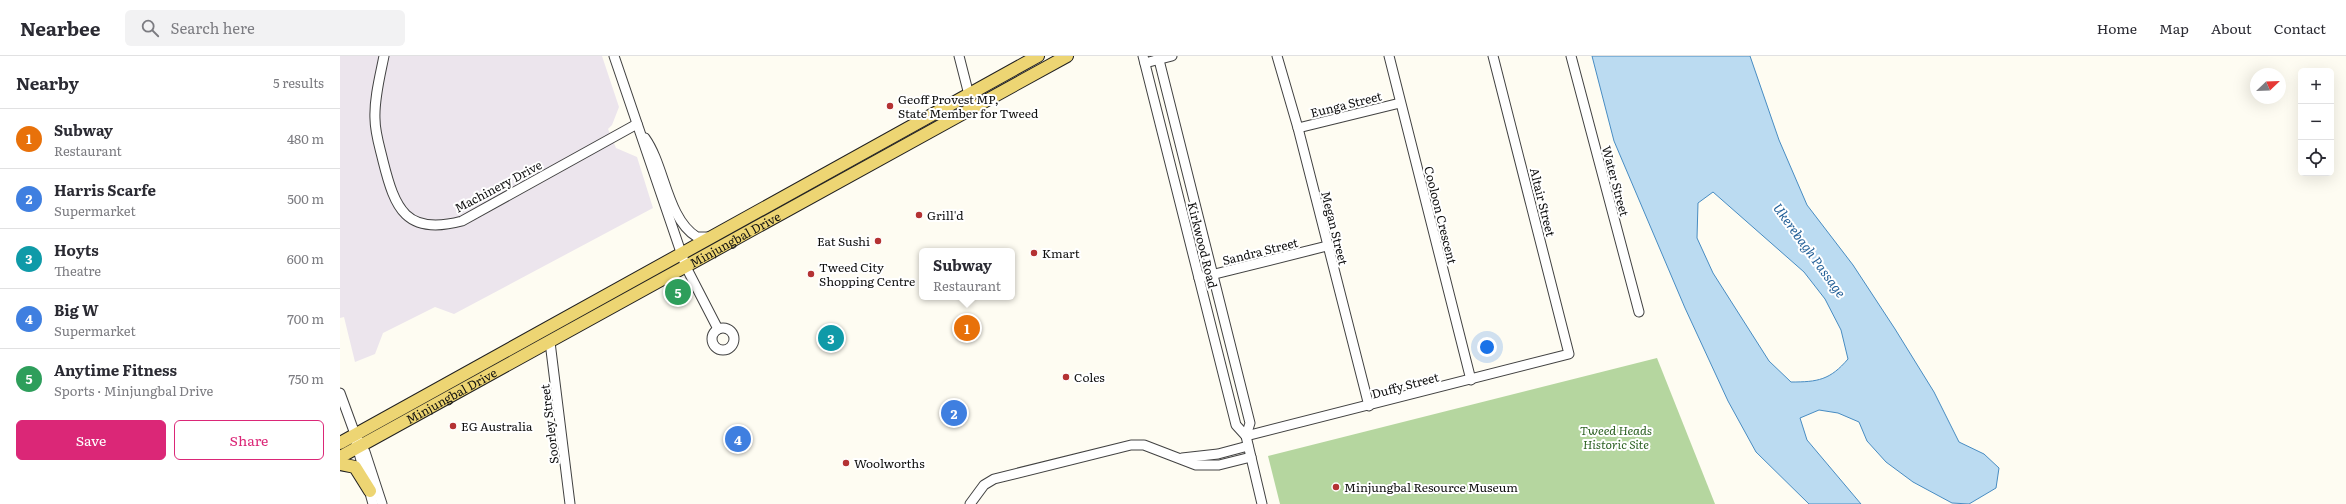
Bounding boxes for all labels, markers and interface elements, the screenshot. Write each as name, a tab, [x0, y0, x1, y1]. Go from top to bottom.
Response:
search box	[125, 10, 405, 46]
text: Nearbee	[20, 14, 101, 42]
text: Search here	[171, 16, 255, 39]
icon: search	[139, 17, 161, 39]
text: Home	[2097, 18, 2137, 38]
text: Map	[2159, 18, 2189, 38]
text: About	[2211, 18, 2252, 38]
text: Contact	[2274, 18, 2326, 38]
north arrow	[2250, 68, 2286, 104]
map controls	[2298, 68, 2334, 176]
button: +	[2298, 68, 2334, 104]
text: Nearby	[16, 70, 79, 95]
text: 5 results	[273, 73, 324, 92]
street label: Eunga Street	[1308, 86, 1384, 122]
place label: Geoff Provest MP, State Member for Tweed	[898, 90, 1039, 122]
marker: Geoff Provest MP, State Member for Tweed	[885, 101, 895, 111]
button: −	[2298, 104, 2334, 140]
text: Subway	[54, 118, 113, 141]
text: 1	[26, 129, 32, 148]
text: 480 m	[287, 129, 324, 148]
button: locate	[2298, 140, 2334, 176]
text: Restaurant	[54, 141, 122, 160]
street label: Water Street	[1598, 144, 1634, 218]
street label: Machinery Drive	[451, 155, 545, 217]
street label: Cooloon Crescent	[1420, 164, 1462, 266]
street label: Altair Street	[1526, 166, 1560, 238]
text: Harris Scarfe	[54, 178, 156, 201]
text: 2	[26, 189, 32, 208]
text: 500 m	[287, 189, 324, 208]
street label: Megan Street	[1317, 189, 1353, 267]
water label: Ukerebagh Passage	[1769, 199, 1851, 301]
street label: Kirkwood Road	[1184, 200, 1223, 291]
text: Supermarket	[54, 201, 136, 220]
place label: Grill'd	[927, 206, 964, 224]
street label: Minjungbal Drive	[686, 207, 784, 271]
marker: Grill'd	[914, 210, 924, 220]
place label: Eat Sushi	[817, 232, 870, 250]
street label: Sandra Street	[1220, 233, 1300, 269]
marker: Eat Sushi	[873, 236, 883, 246]
text: Hoyts	[54, 238, 99, 261]
place label: Kmart	[1042, 244, 1080, 262]
popup	[919, 248, 1015, 300]
marker: Kmart	[1029, 248, 1039, 258]
text: 3	[25, 249, 33, 268]
text: 600 m	[287, 249, 324, 268]
text: Subway	[933, 253, 992, 276]
place label: Tweed City Shopping Centre	[819, 258, 915, 290]
text: Theatre	[54, 261, 101, 280]
marker: Tweed City Shopping Centre	[806, 269, 816, 279]
text: Restaurant	[933, 276, 1001, 295]
pin: 5	[665, 277, 691, 307]
text: Big W	[54, 298, 99, 321]
text: 4	[25, 309, 33, 328]
text: 700 m	[287, 309, 324, 328]
pin: 1	[954, 313, 980, 343]
text: Supermarket	[54, 321, 136, 340]
pin: 3	[818, 323, 844, 353]
your location	[1477, 337, 1497, 357]
text: Anytime Fitness	[54, 358, 177, 381]
street label: Minjungbal Drive	[403, 363, 500, 428]
street label: Duffy Street	[1369, 367, 1441, 403]
place label: Coles	[1074, 368, 1105, 386]
text: 5	[25, 369, 33, 388]
text: 750 m	[288, 369, 324, 388]
marker: Coles	[1061, 372, 1071, 382]
text: Sports · Minjungbal Drive	[54, 381, 213, 400]
street label: Soorley Street	[535, 383, 563, 465]
pin: 2	[941, 398, 967, 428]
place label: EG Australia	[461, 417, 533, 435]
button: Save	[16, 420, 166, 460]
button: Share	[174, 420, 324, 460]
marker: EG Australia	[448, 421, 458, 431]
park label: Tweed Heads Historic Site	[1580, 421, 1652, 453]
pin: 4	[725, 424, 751, 454]
place label: Woolworths	[854, 454, 925, 472]
marker: Woolworths	[841, 458, 851, 468]
place label: Minjungbal Resource Museum	[1344, 478, 1518, 496]
marker: Minjungbal Resource Museum	[1331, 482, 1341, 492]

